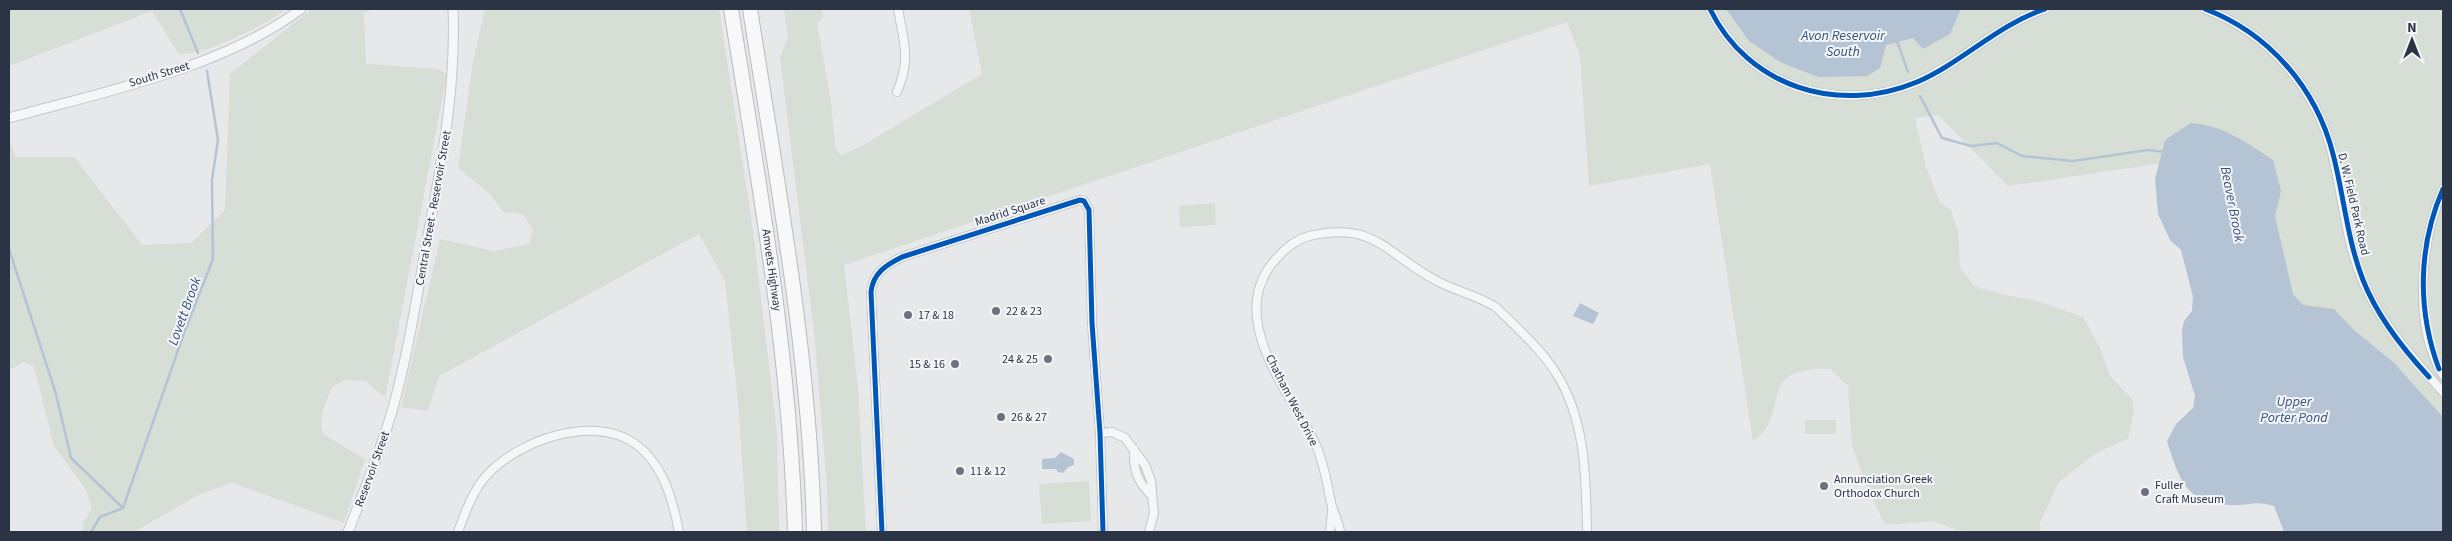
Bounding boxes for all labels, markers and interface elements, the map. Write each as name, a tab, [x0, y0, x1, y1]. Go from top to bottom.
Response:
north arrow	[2387, 15, 2437, 65]
text: N	[2407, 18, 2417, 38]
water label: Avon Reservoir South	[1800, 26, 1886, 62]
street label: South Street	[127, 57, 192, 92]
street label: Central Street - Reservoir Street	[411, 129, 456, 287]
street label: D. W. Field Park Road	[2333, 151, 2374, 257]
water label: Beaver Brook	[2215, 165, 2249, 244]
street label: Madrid Square	[973, 192, 1048, 231]
street label: Amvets Highway	[757, 228, 786, 313]
water label: Lovett Brook	[163, 274, 207, 348]
place label: 22 & 23	[1006, 303, 1042, 320]
marker: 22 & 23	[990, 305, 1002, 317]
place label: 17 & 18	[918, 307, 954, 324]
marker: 17 & 18	[902, 309, 914, 321]
place label: 24 & 25	[1002, 351, 1038, 368]
street label: Chatham West Drive	[1261, 351, 1322, 449]
marker: 24 & 25	[1042, 353, 1054, 365]
place label: 15 & 16	[909, 356, 945, 373]
marker: 15 & 16	[949, 358, 961, 370]
water label: Upper Porter Pond	[2260, 392, 2328, 428]
place label: 26 & 27	[1011, 409, 1047, 426]
marker: 26 & 27	[995, 411, 1007, 423]
street label: Reservoir Street	[351, 429, 394, 510]
place label: 11 & 12	[970, 463, 1006, 480]
marker: 11 & 12	[954, 465, 966, 477]
place label: Annunciation Greek Orthodox Church	[1834, 471, 1933, 502]
place label: Fuller Craft Museum	[2155, 477, 2224, 508]
marker: Annunciation Greek Orthodox Church	[1818, 480, 1830, 492]
marker: Fuller Craft Museum	[2139, 486, 2151, 498]

